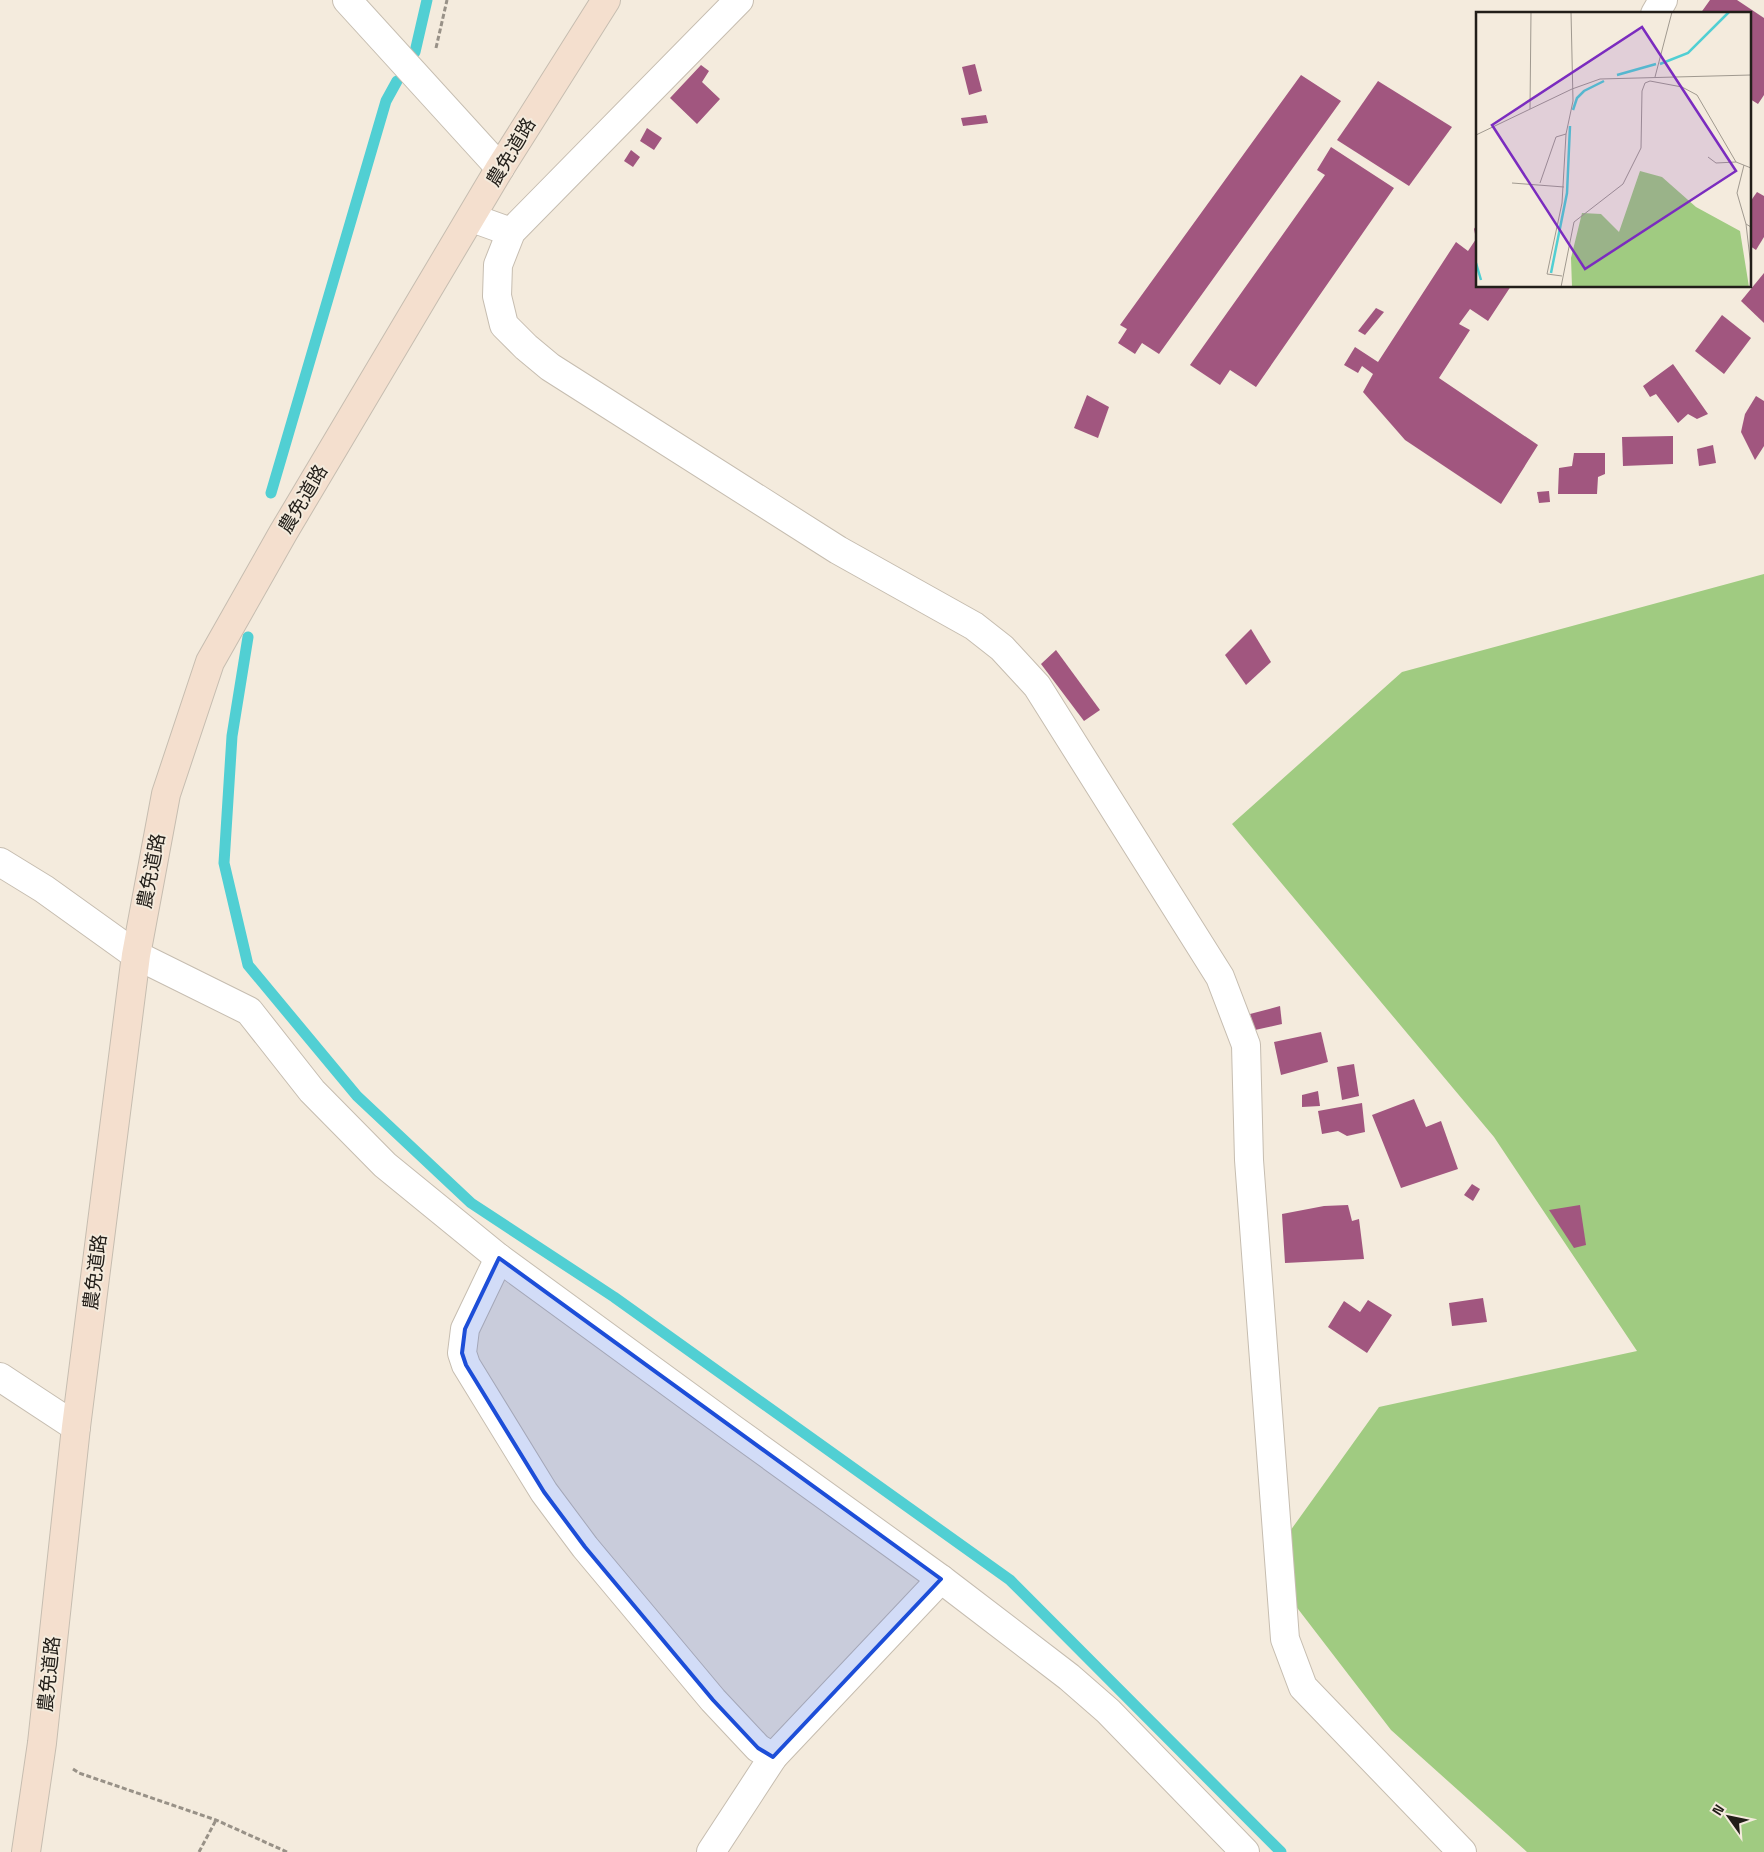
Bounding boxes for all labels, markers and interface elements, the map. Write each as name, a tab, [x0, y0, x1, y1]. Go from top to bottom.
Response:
inset map	[1476, 12, 1752, 288]
street label: 農免道路	[481, 113, 541, 191]
street label: 農免道路	[273, 460, 333, 538]
street label: 農免道路	[131, 831, 171, 911]
street label: 農免道路	[78, 1233, 112, 1311]
street label: 農免道路	[33, 1635, 65, 1713]
north arrow	[1704, 1792, 1754, 1842]
text: N	[1708, 1801, 1728, 1819]

